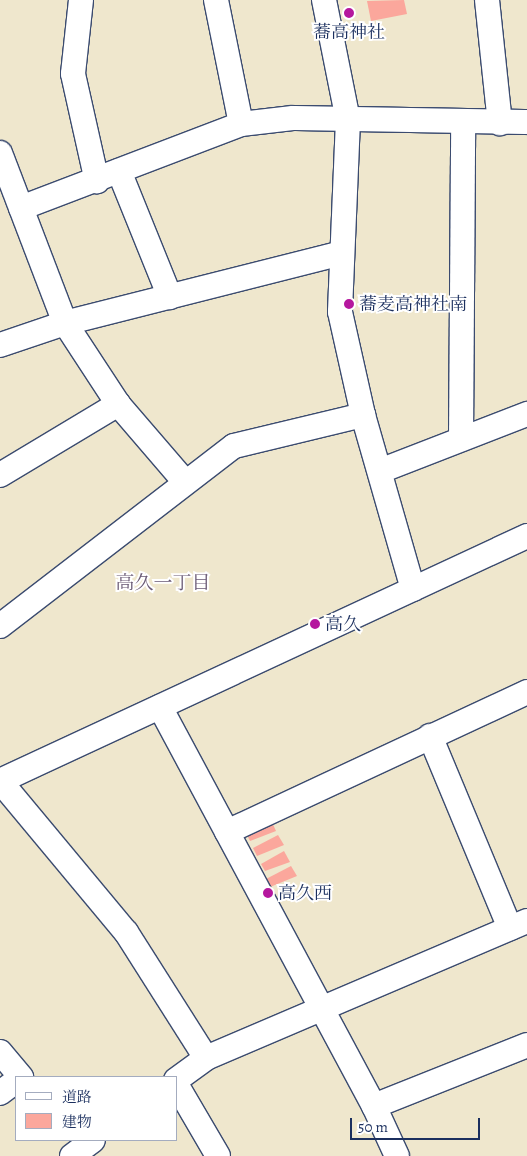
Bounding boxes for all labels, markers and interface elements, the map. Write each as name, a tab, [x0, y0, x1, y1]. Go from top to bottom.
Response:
marker: 蕎高神社	[343, 7, 355, 19]
place label: 蕎高神社	[313, 21, 385, 43]
place label: 蕎麦高神社南	[359, 293, 467, 315]
marker: 蕎麦高神社南	[343, 298, 355, 310]
district label: 高久一丁目	[116, 573, 210, 595]
place label: 高久	[325, 613, 361, 635]
marker: 高久	[309, 618, 321, 630]
place label: 高久西	[278, 882, 332, 904]
marker: 高久西	[262, 887, 274, 899]
legend	[15, 1076, 178, 1141]
text: 道路	[62, 1087, 92, 1107]
scale bar	[352, 1108, 482, 1140]
text: 建物	[62, 1112, 92, 1132]
text: 50 m	[358, 1117, 388, 1137]

